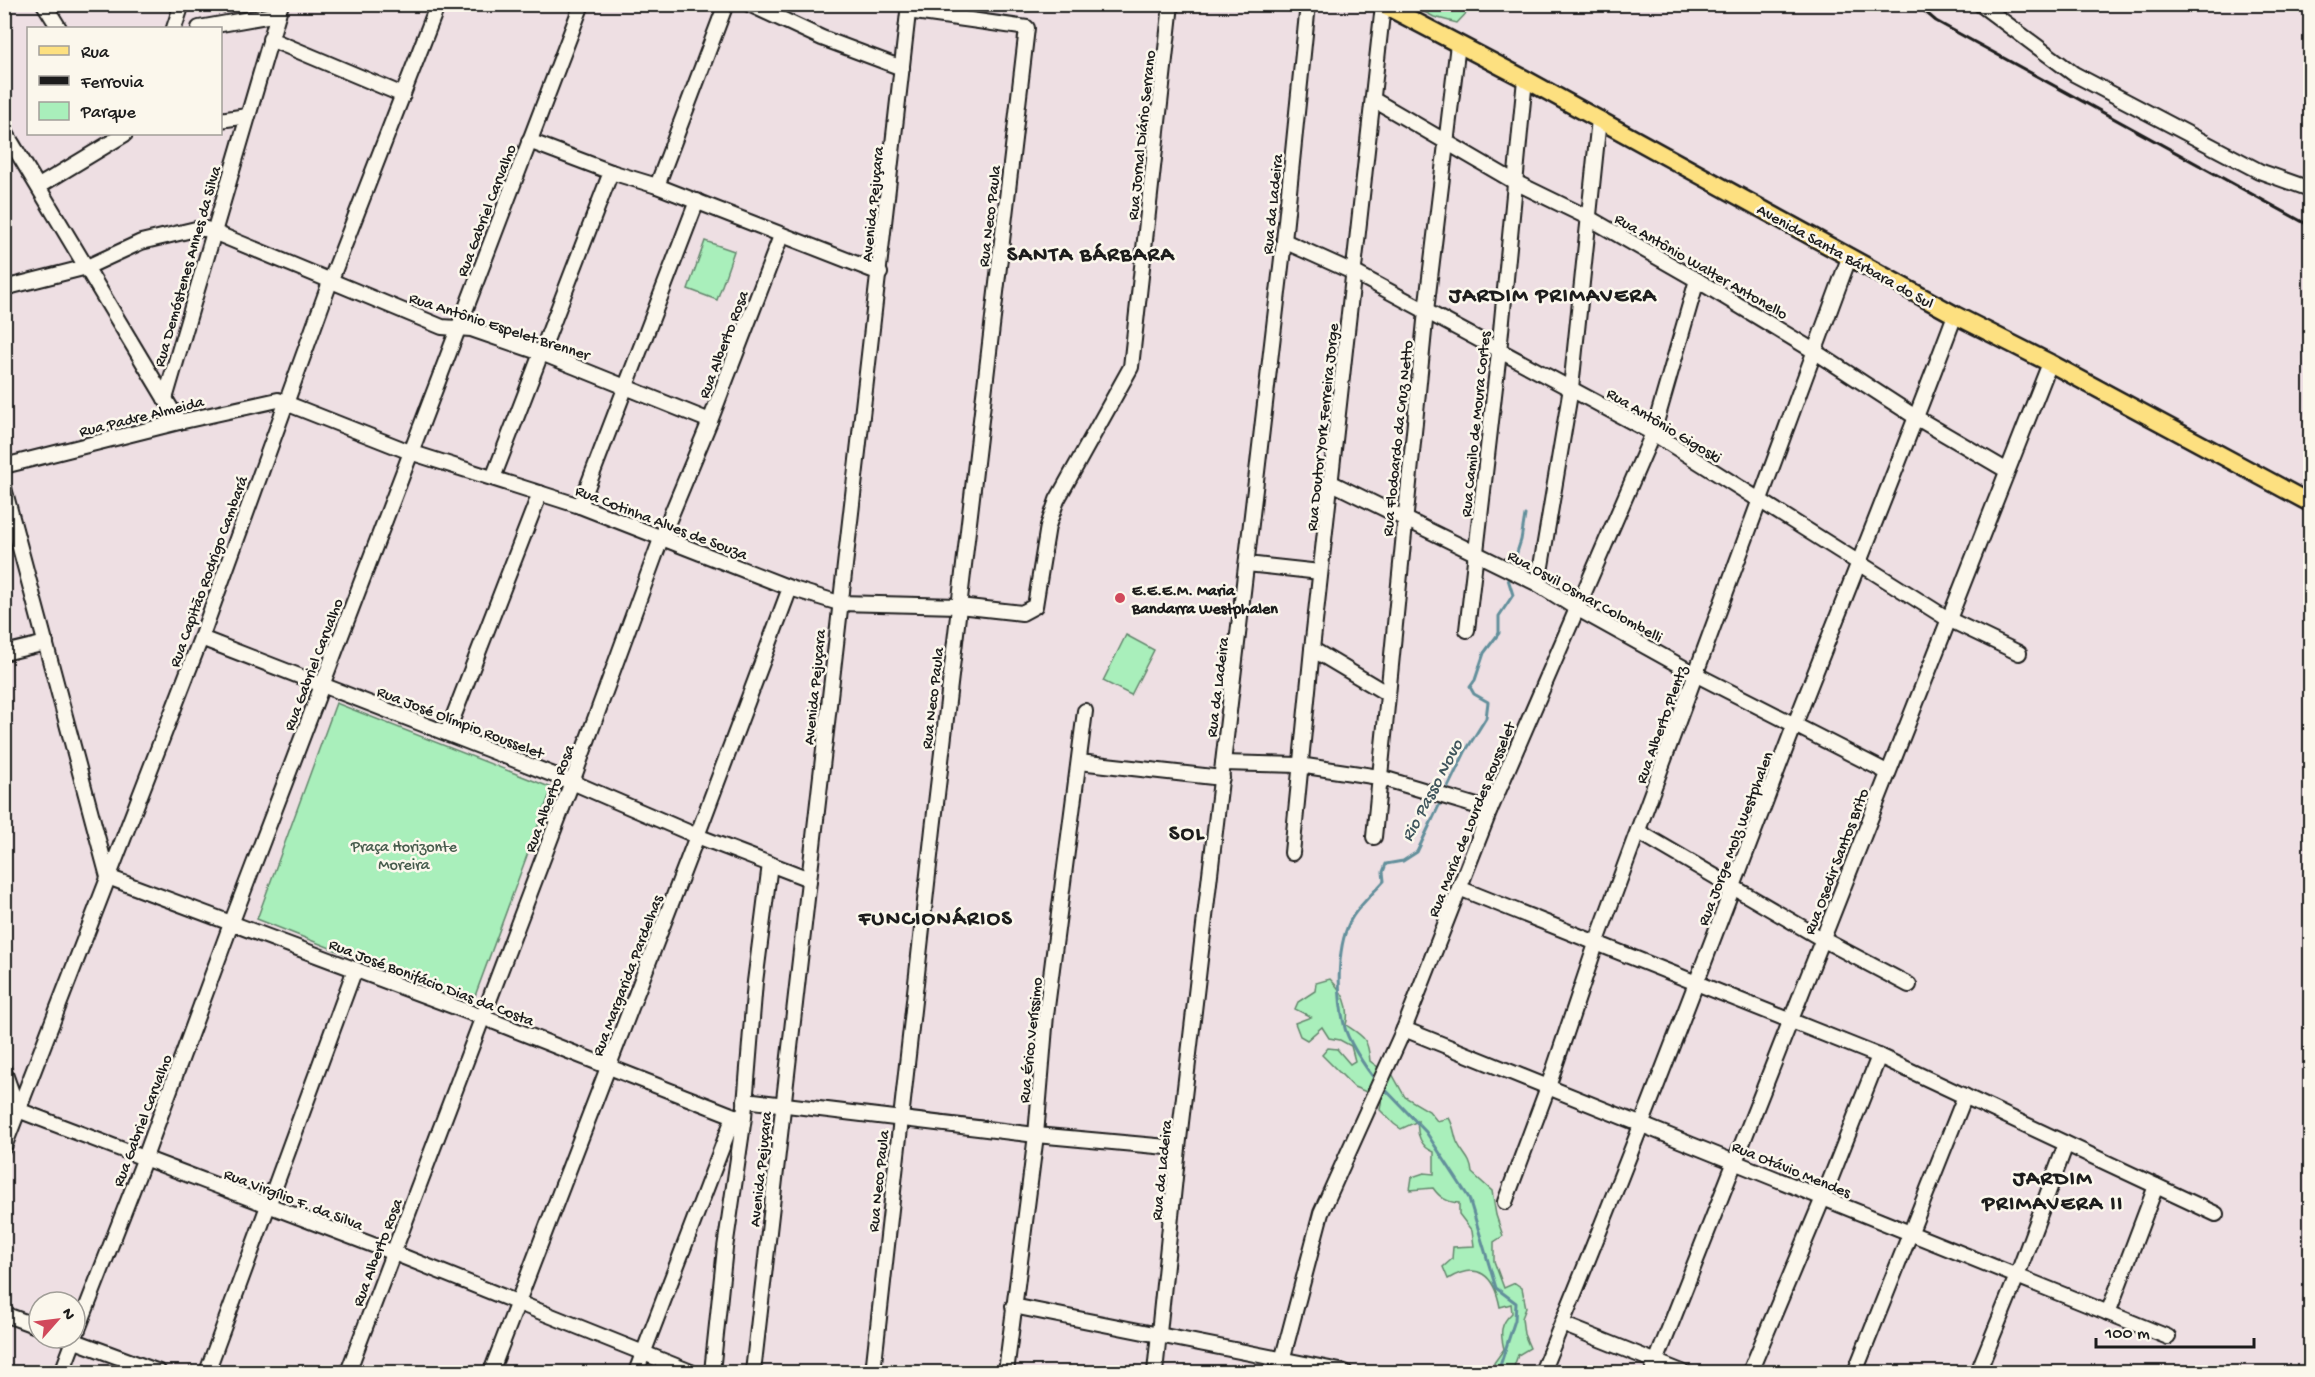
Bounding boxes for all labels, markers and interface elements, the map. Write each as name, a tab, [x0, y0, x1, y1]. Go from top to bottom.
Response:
legend	[27, 27, 222, 135]
text: Rua	[81, 43, 110, 64]
street label: Rua Jornal Diário Serrano	[1125, 50, 1162, 221]
text: Ferrovia	[80, 73, 144, 94]
text: Parque	[80, 103, 137, 124]
street label: Rua Gabriel Carvalho	[454, 142, 522, 280]
street label: Avenida Pejuçara	[859, 145, 890, 263]
street label: Rua da Ladeira	[1260, 152, 1289, 256]
street label: Rua Demóstenes Annes da Silva	[152, 163, 227, 370]
street label: Rua Neco Paula	[976, 163, 1007, 268]
street label: Avenida Santa Bárbara do Sul	[1753, 201, 1936, 315]
street label: Rua Antônio Walter Antonello	[1610, 211, 1790, 325]
district label: SANTA BÁRBARA	[1007, 243, 1176, 269]
district label: JARDIM PRIMAVERA	[1448, 284, 1657, 310]
street label: Rua Alberto Rosa	[696, 288, 755, 402]
street label: Rua Antônio Espelet Brenner	[406, 290, 593, 367]
street label: Rua Doutor York Ferreira Jorge	[1304, 322, 1345, 532]
street label: Rua Camilo de Moura Cortes	[1458, 330, 1497, 518]
street label: Rua Flodoardo da Cruz Netto	[1380, 339, 1419, 537]
street label: Rua Antônio Gigoski	[1602, 385, 1724, 469]
street label: Rua Padre Almeida	[78, 393, 207, 443]
street label: Rua Capitão Rodrigo Cambará	[167, 473, 254, 670]
street label: Rua Cotinha Alves de Souza	[572, 483, 751, 566]
street label: Rua Osvil Osmar Colombelli	[1503, 547, 1665, 649]
place label: E.E.E.M. Maria Bandarra Westphalen	[1131, 583, 1278, 620]
marker: E.E.E.M. Maria Bandarra Westphalen	[1113, 591, 1127, 605]
street label: Rua Gabriel Carvalho	[281, 596, 349, 734]
street label: Avenida Pejuçara	[801, 628, 832, 746]
street label: Rua da Ladeira	[1204, 635, 1235, 739]
street label: Rua Neco Paula	[919, 645, 950, 750]
street label: Rua Alberto Plentz	[1633, 663, 1694, 787]
street label: Rua José Olímpio Rousselet	[374, 684, 547, 765]
street label: Rua Maria de Lourdes Rousselet	[1425, 719, 1522, 921]
water label: Rio Passo Novo	[1398, 736, 1469, 846]
street label: Rua Alberto Rosa	[522, 742, 581, 856]
street label: Rua Jorge Molz Westphalen	[1695, 749, 1779, 929]
street label: Rua Osedir Santos Brito	[1802, 786, 1875, 938]
district label: SOL	[1169, 822, 1205, 848]
park label: Praça Horizonte Moreira	[350, 839, 458, 876]
street label: Rua Margarida Pardelhas	[590, 892, 669, 1060]
district label: FUNCIONÁRIOS	[858, 907, 1013, 933]
street label: Rua José Bonifácio Dias da Costa	[325, 936, 537, 1033]
street label: Rua Érico Veríssimo	[1016, 977, 1049, 1104]
street label: Rua Gabriel Carvalho	[110, 1052, 178, 1190]
street label: Avenida Pejuçara	[747, 1110, 778, 1228]
street label: Rua da Ladeira	[1149, 1118, 1178, 1222]
street label: Rua Neco Paula	[866, 1128, 895, 1233]
street label: Rua Otávio Mendes	[1728, 1139, 1854, 1204]
street label: Rua Virgílio F. da Silva	[220, 1166, 366, 1237]
district label: JARDIM PRIMAVERA II	[1981, 1167, 2124, 1218]
street label: Rua Alberto Rosa	[350, 1196, 409, 1310]
north arrow	[27, 1290, 87, 1350]
text: N	[56, 1306, 78, 1324]
scale bar	[2096, 1311, 2254, 1349]
text: 100 m	[2104, 1324, 2150, 1345]

